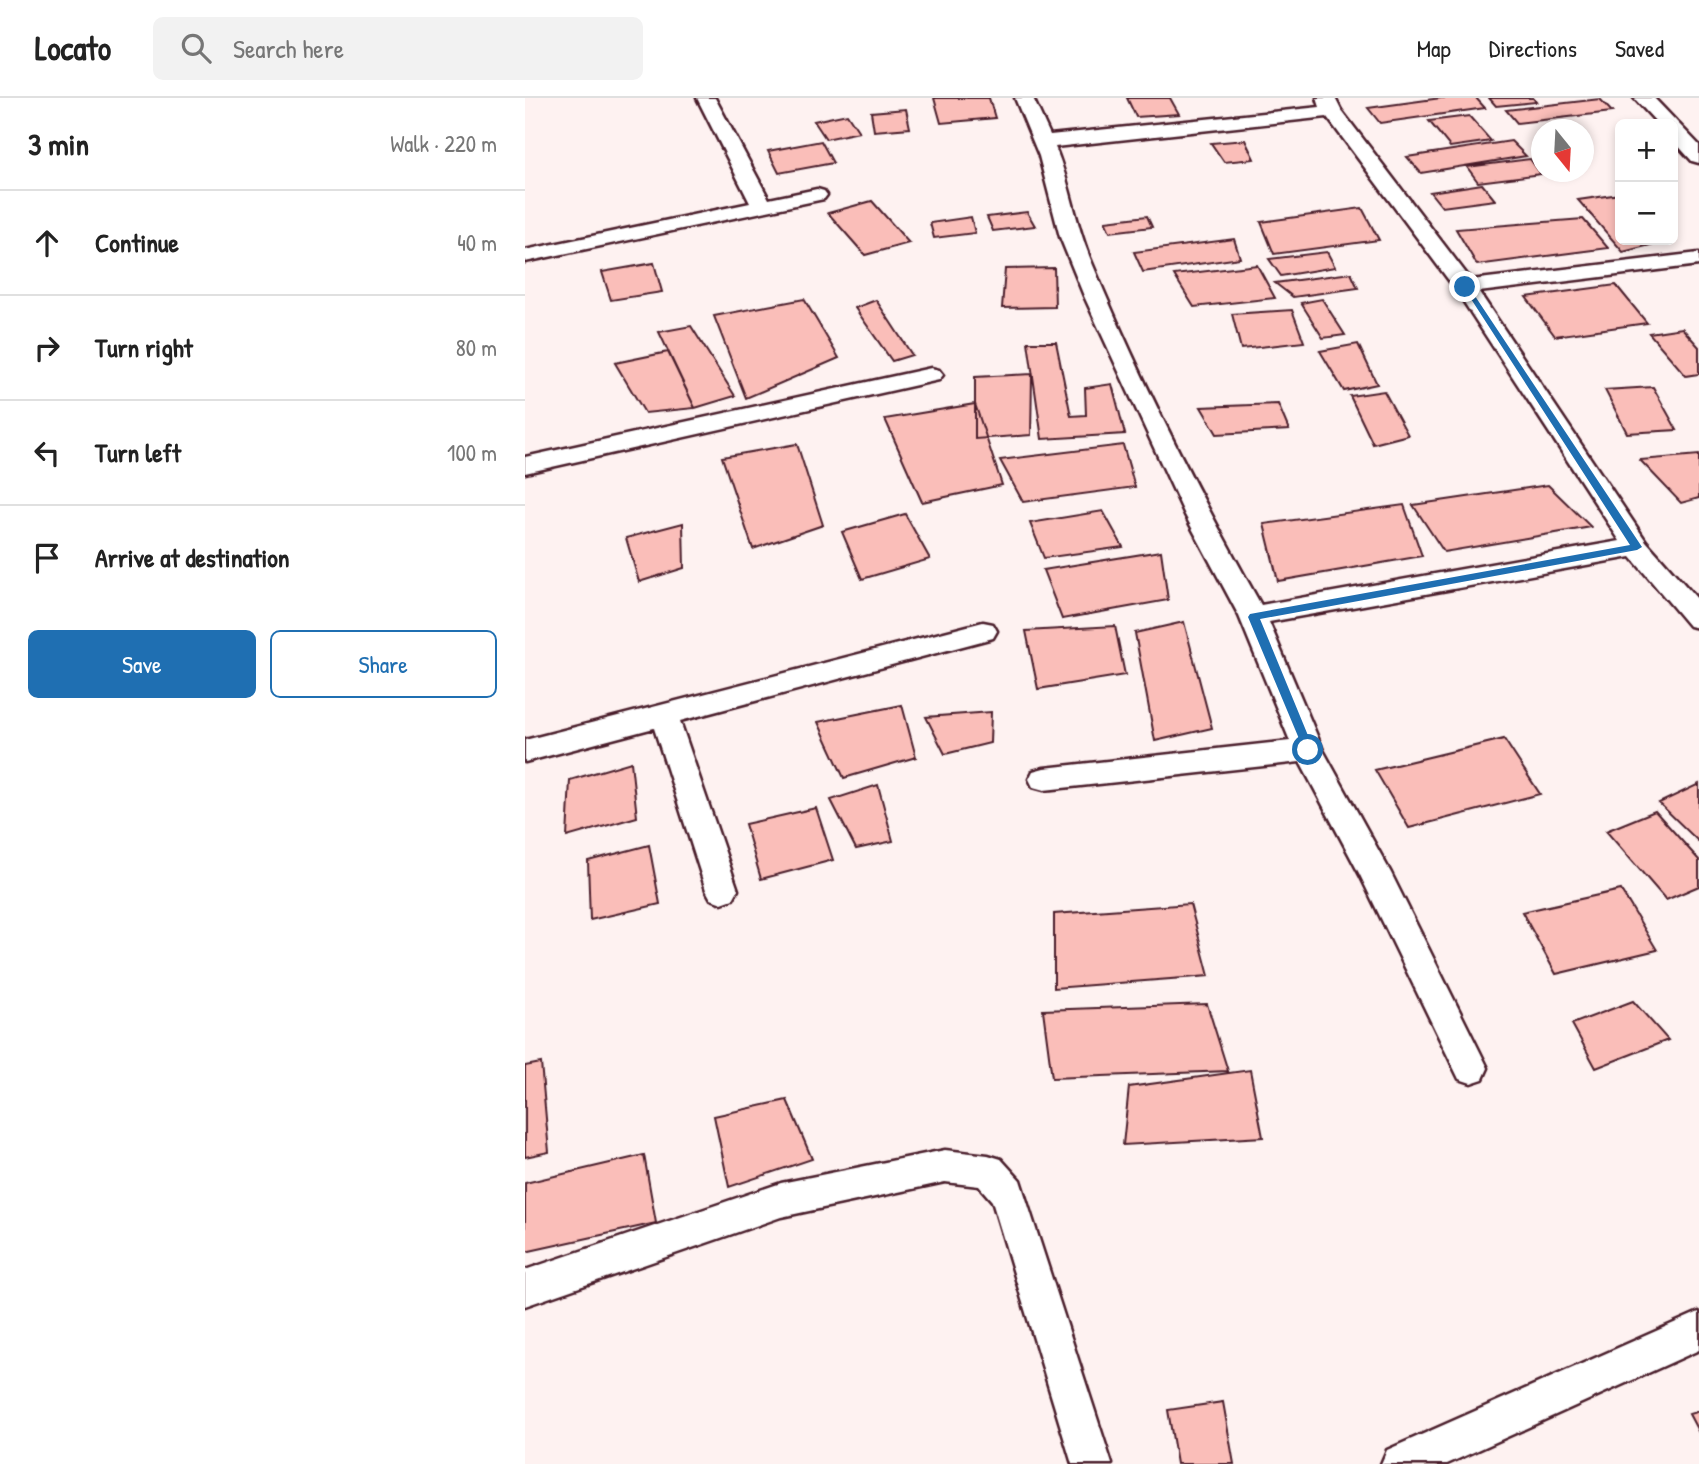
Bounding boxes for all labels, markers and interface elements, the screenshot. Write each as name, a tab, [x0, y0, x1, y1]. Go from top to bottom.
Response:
search box	[153, 17, 643, 80]
text: Locato	[35, 26, 111, 70]
icon: search	[177, 29, 215, 67]
text: Search here	[233, 31, 344, 66]
text: Map	[1417, 32, 1451, 64]
text: Directions	[1489, 32, 1577, 64]
text: Saved	[1615, 32, 1664, 64]
north arrow	[1531, 119, 1594, 182]
map controls	[1615, 119, 1678, 245]
button: +	[1615, 119, 1678, 182]
text: 3 min	[28, 124, 89, 164]
text: Walk · 220 m	[390, 128, 497, 159]
button: −	[1615, 182, 1678, 245]
icon: ahead	[28, 224, 66, 262]
text: Continue	[95, 225, 179, 260]
text: 40 m	[457, 227, 497, 258]
route end	[1449, 271, 1480, 302]
icon: right	[28, 329, 66, 367]
text: Turn right	[95, 330, 193, 365]
text: 80 m	[456, 332, 497, 363]
icon: left	[28, 434, 66, 472]
text: Turn left	[95, 435, 181, 470]
text: 100 m	[447, 437, 497, 468]
icon: arrive	[28, 539, 66, 577]
text: Arrive at destination	[95, 540, 290, 575]
button: Save	[28, 630, 256, 698]
button: Share	[270, 630, 497, 698]
route start	[1292, 734, 1323, 765]

